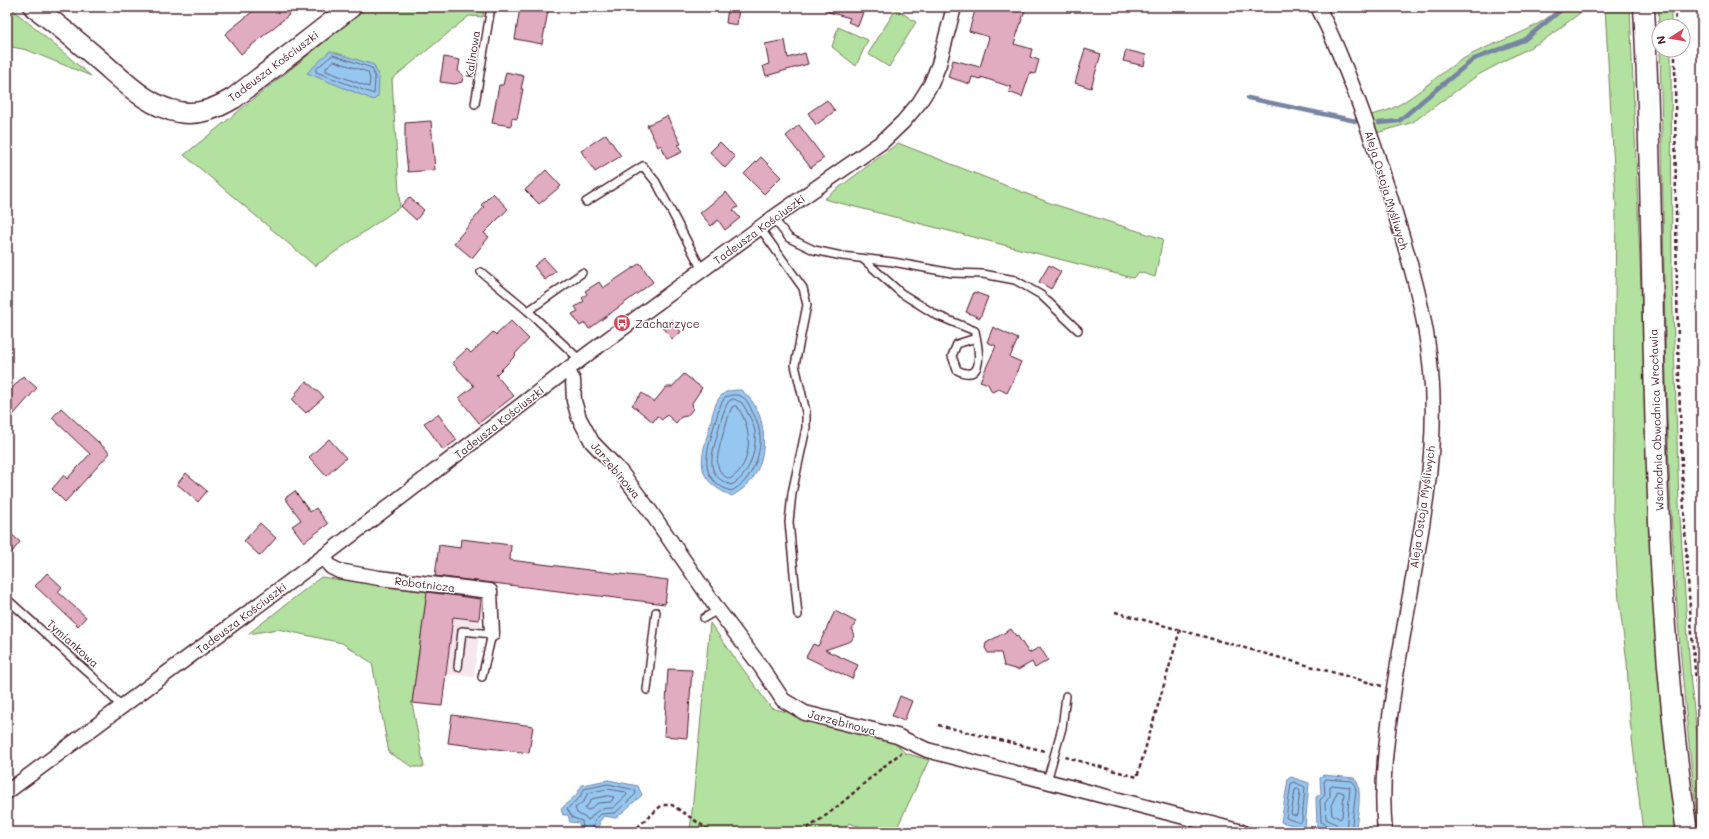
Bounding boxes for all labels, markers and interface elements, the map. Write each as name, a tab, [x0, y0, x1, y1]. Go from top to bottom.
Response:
north arrow	[1651, 18, 1691, 58]
street label: Tadeusza Kościuszki	[225, 27, 321, 105]
street label: Kalinowa	[461, 29, 483, 79]
text: N	[1653, 35, 1669, 46]
street label: Aleja Ostoja Myśliwych	[1362, 129, 1412, 251]
street label: Tadeusza Kościuszki	[710, 191, 808, 267]
bus stop icon: Zacharzyce	[612, 313, 632, 333]
place label: Zacharzyce	[635, 316, 700, 331]
street label: Wschodnia Obwodnica Wrocławia	[1645, 329, 1667, 511]
street label: Tadeusza Kościuszki	[451, 382, 547, 462]
street label: Jarzębinowa	[588, 438, 644, 502]
street label: Aleja Ostoja Myśliwych	[1406, 445, 1438, 569]
street label: Robotnicza	[394, 573, 456, 595]
street label: Tadeusza Kościuszki	[193, 579, 289, 657]
street label: Tymiankowa	[44, 616, 102, 670]
street label: Jarzębinowa	[806, 706, 878, 738]

